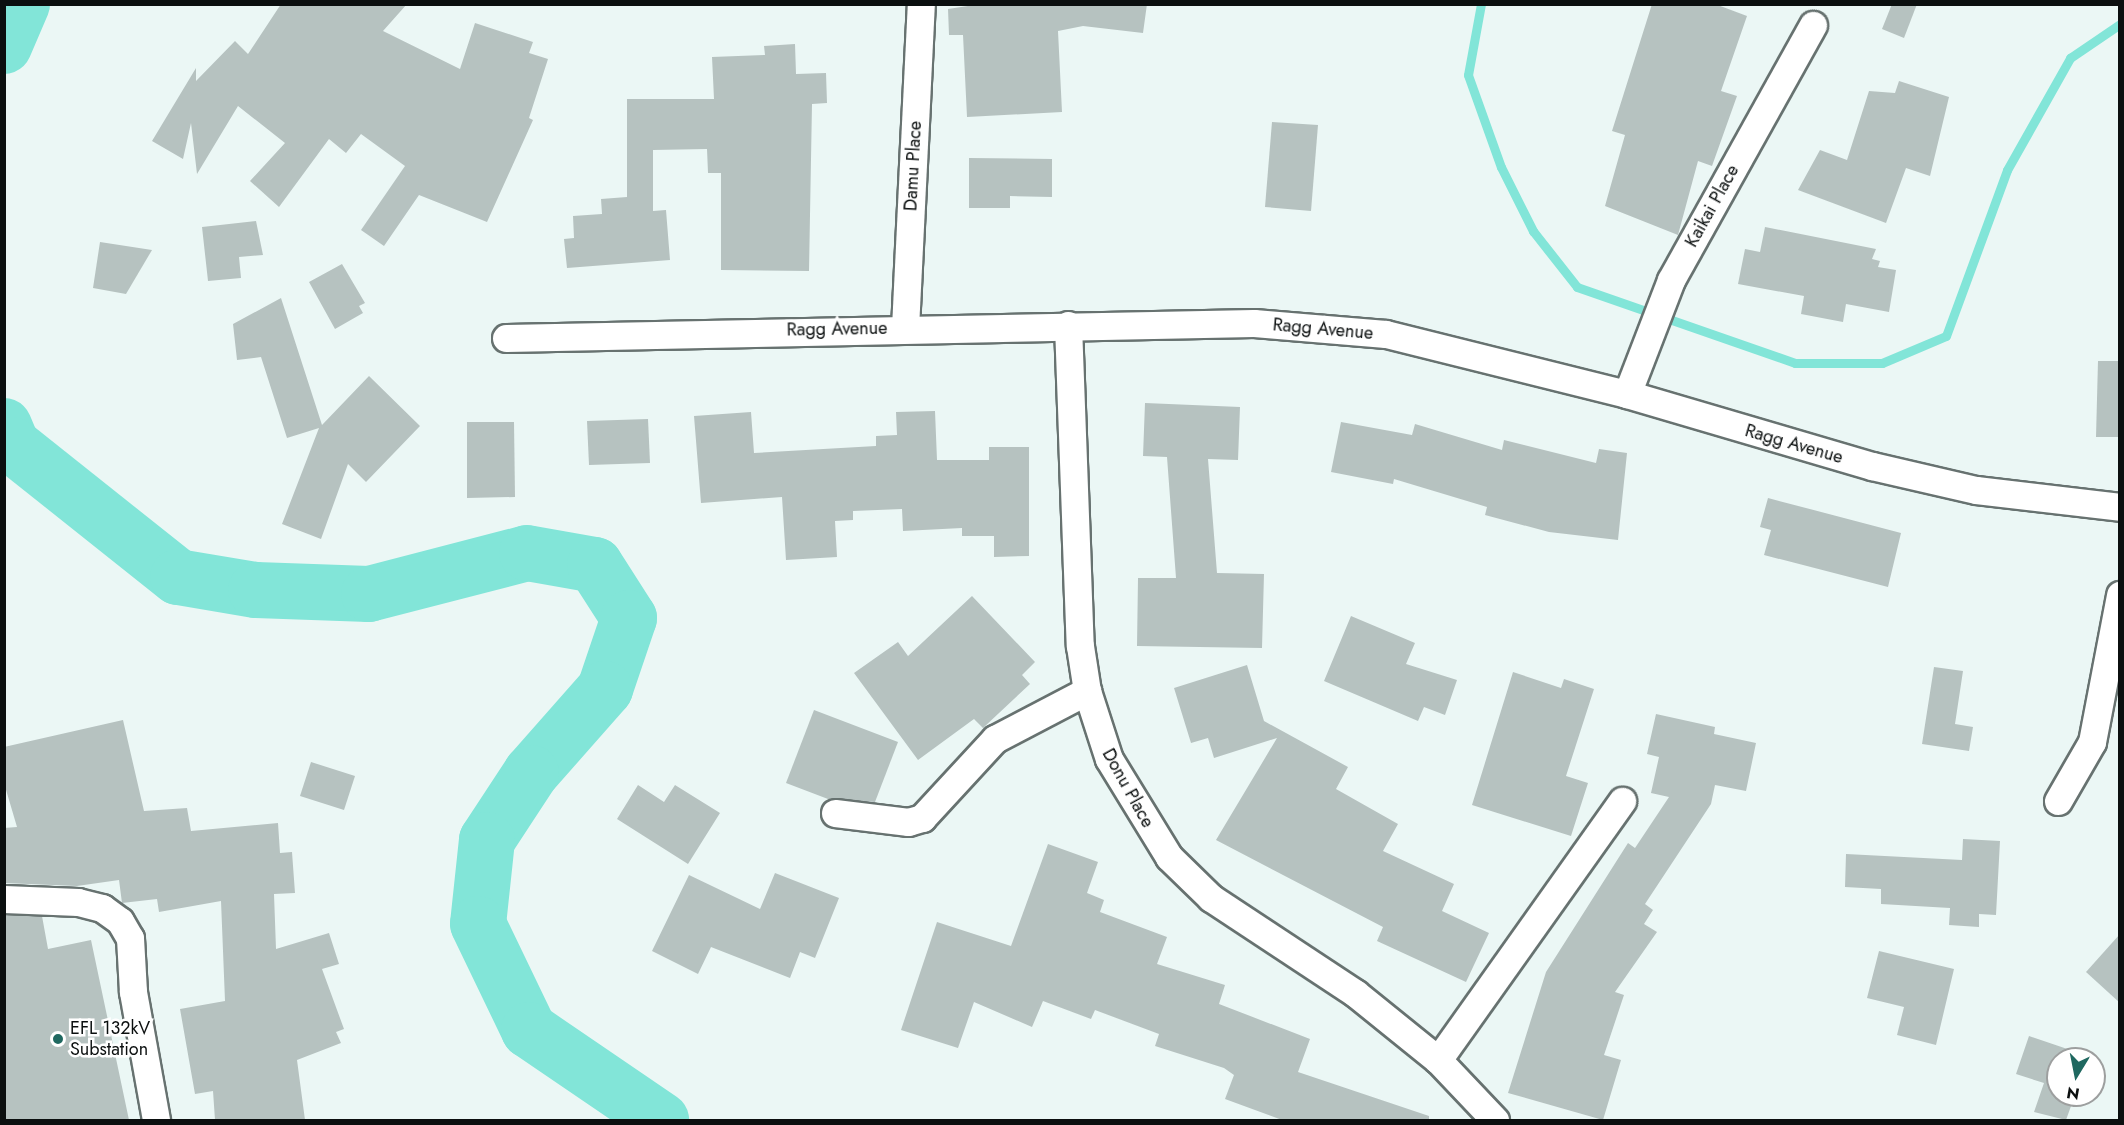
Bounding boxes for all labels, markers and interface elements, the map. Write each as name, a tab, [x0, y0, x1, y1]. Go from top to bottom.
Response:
street label: Damu Place	[900, 120, 926, 212]
street label: Kaikai Place	[1681, 161, 1743, 251]
street label: Ragg Avenue	[1272, 314, 1374, 344]
street label: Ragg Avenue	[786, 317, 888, 341]
street label: Ragg Avenue	[1743, 420, 1845, 468]
street label: Donu Place	[1097, 745, 1159, 831]
place label: EFL 132kV Substation	[70, 1018, 150, 1060]
marker: EFL 132kV Substation	[51, 1032, 65, 1046]
north arrow	[2046, 1047, 2106, 1107]
text: N	[2065, 1081, 2081, 1106]

